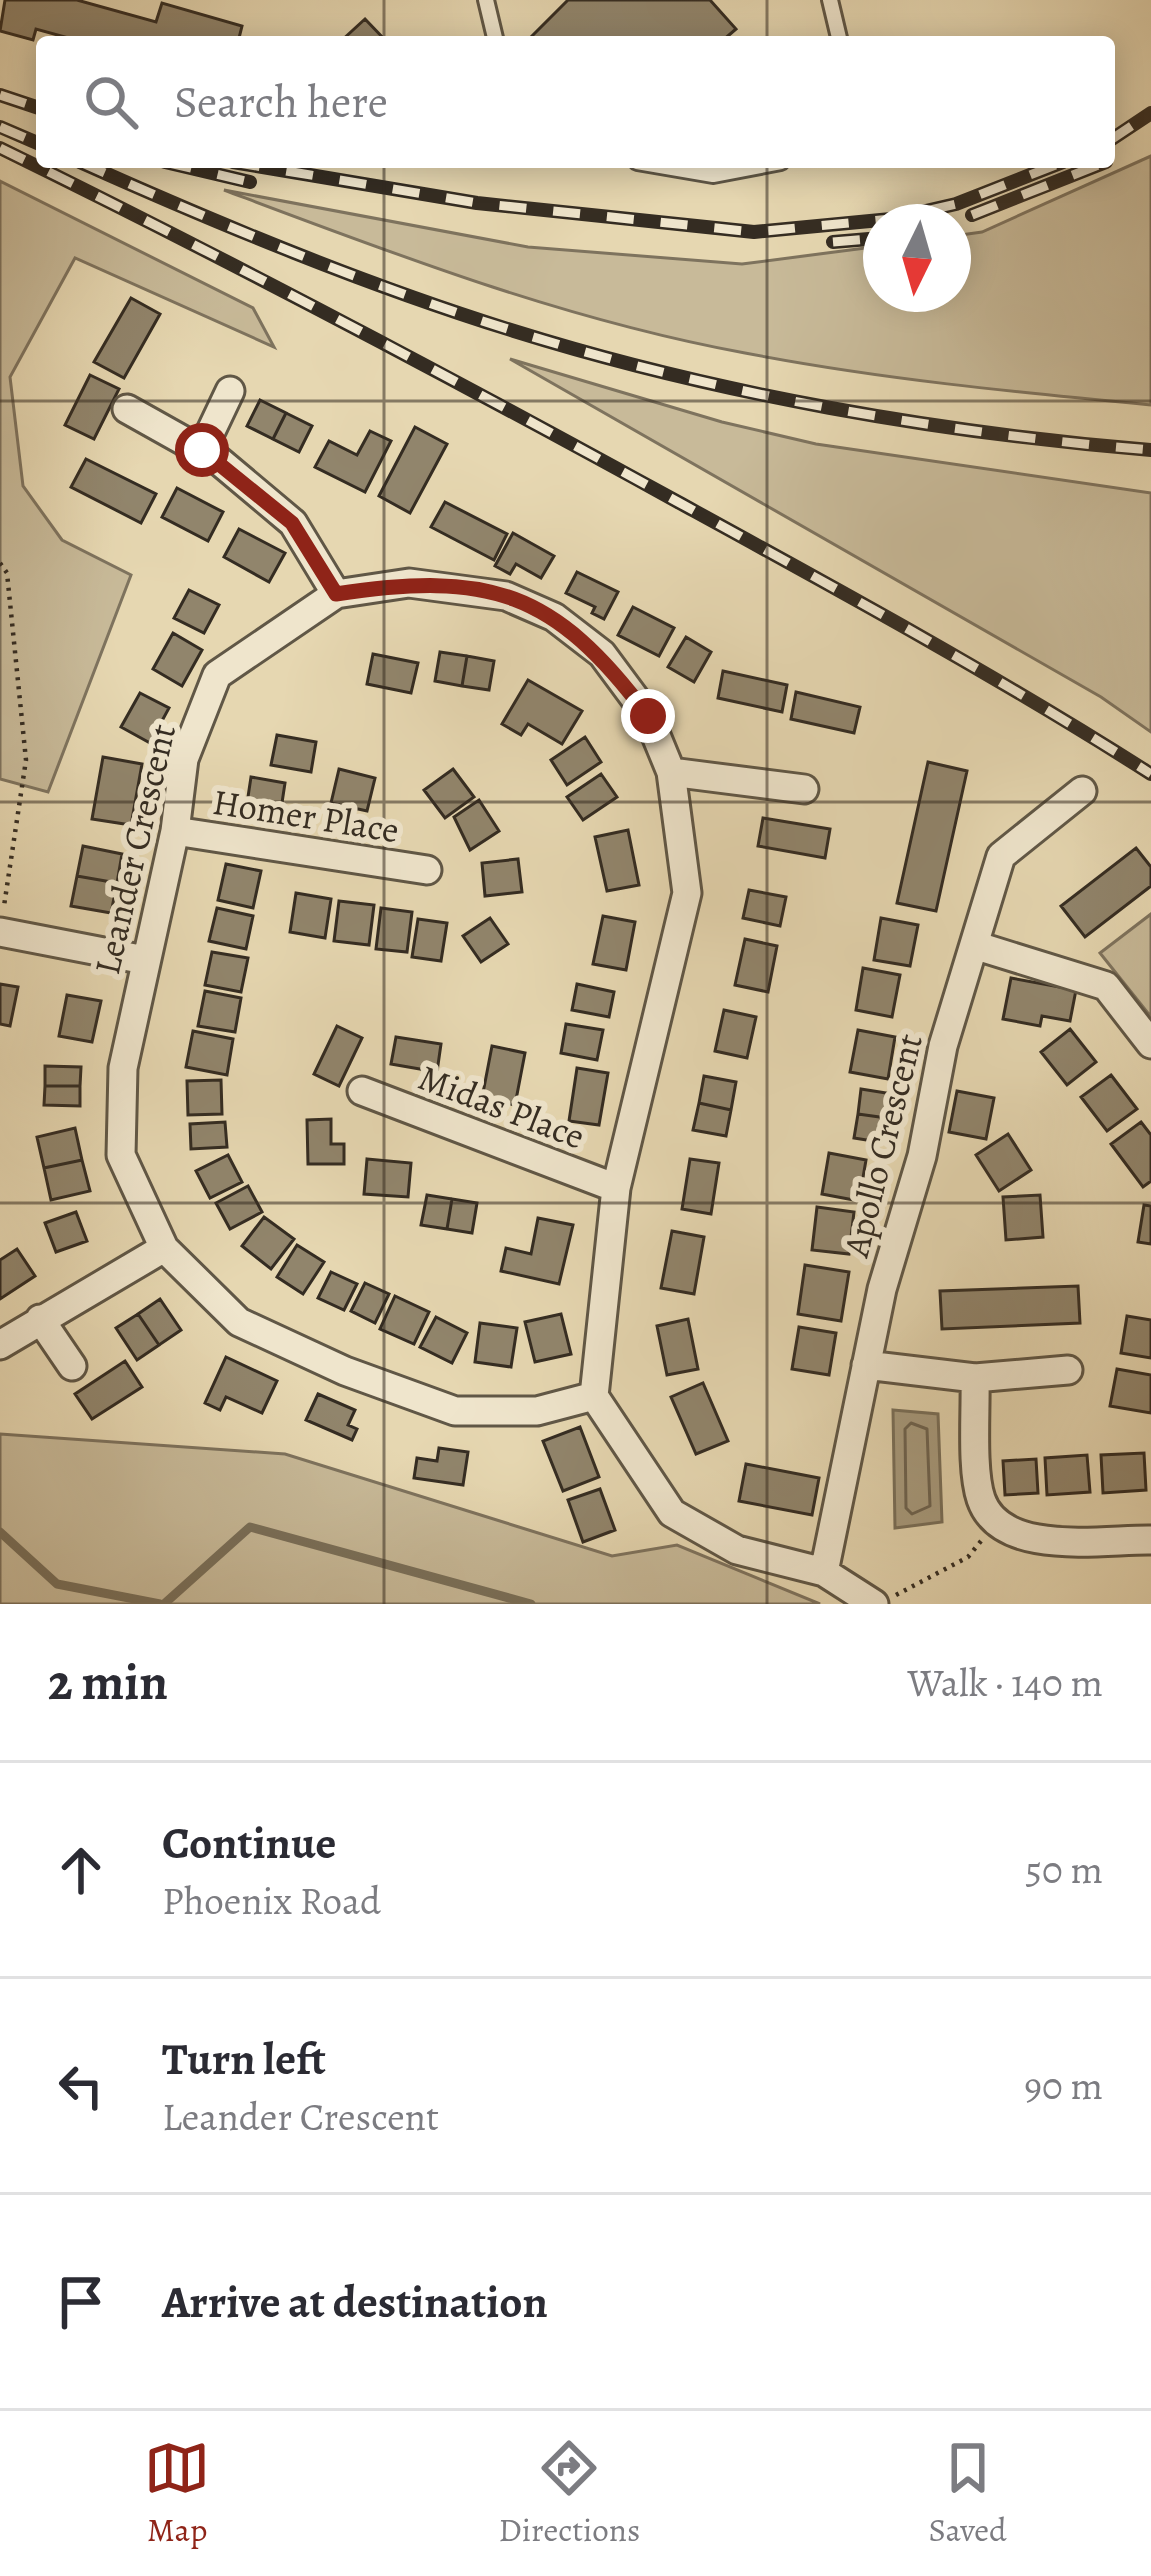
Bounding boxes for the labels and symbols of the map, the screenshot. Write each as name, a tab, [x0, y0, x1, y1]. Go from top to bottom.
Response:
north arrow	[863, 204, 971, 312]
route start	[175, 423, 229, 477]
route end	[621, 689, 675, 743]
street label: Leander Crescent	[82, 719, 187, 979]
street label: Homer Place	[209, 777, 402, 854]
street label: Apollo Crescent	[831, 1028, 934, 1263]
street label: Midas Place	[412, 1052, 592, 1161]

